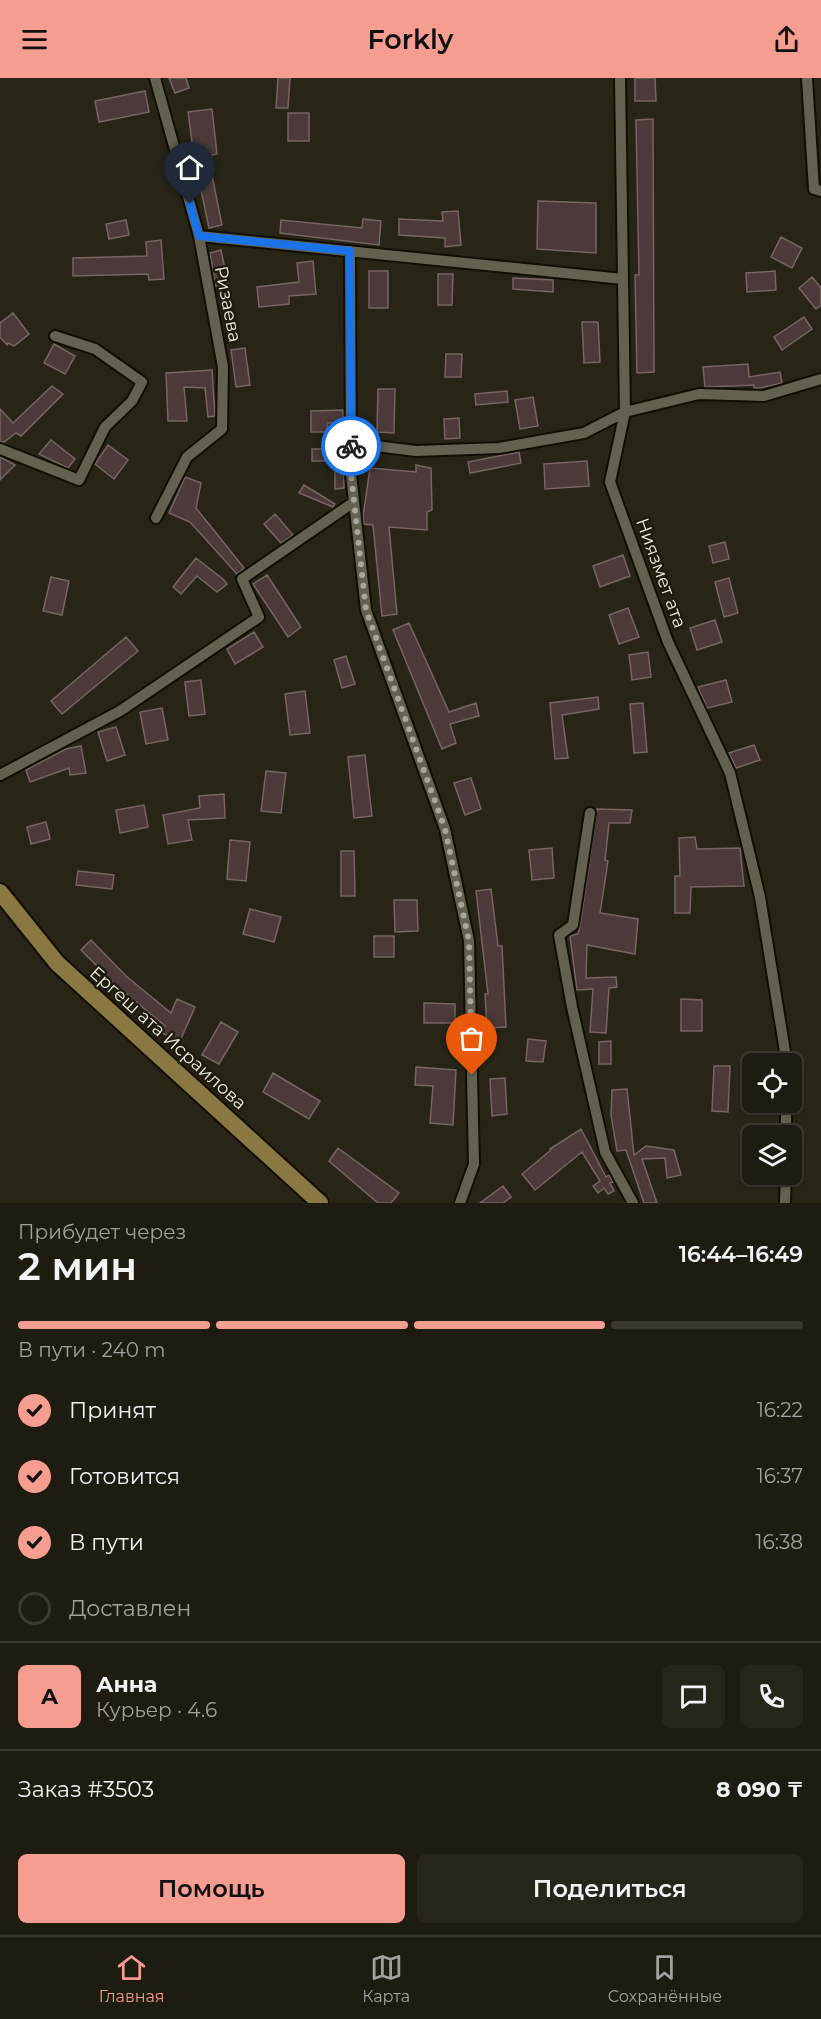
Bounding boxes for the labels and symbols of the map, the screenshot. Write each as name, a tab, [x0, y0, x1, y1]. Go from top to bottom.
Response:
pin	[164, 142, 215, 204]
street label: Ризаева	[210, 264, 246, 344]
courier	[321, 416, 381, 476]
street label: Ниязмет ата	[631, 515, 691, 631]
street label: Ергеш ата Исраилова	[85, 962, 251, 1114]
pin	[446, 1013, 497, 1075]

